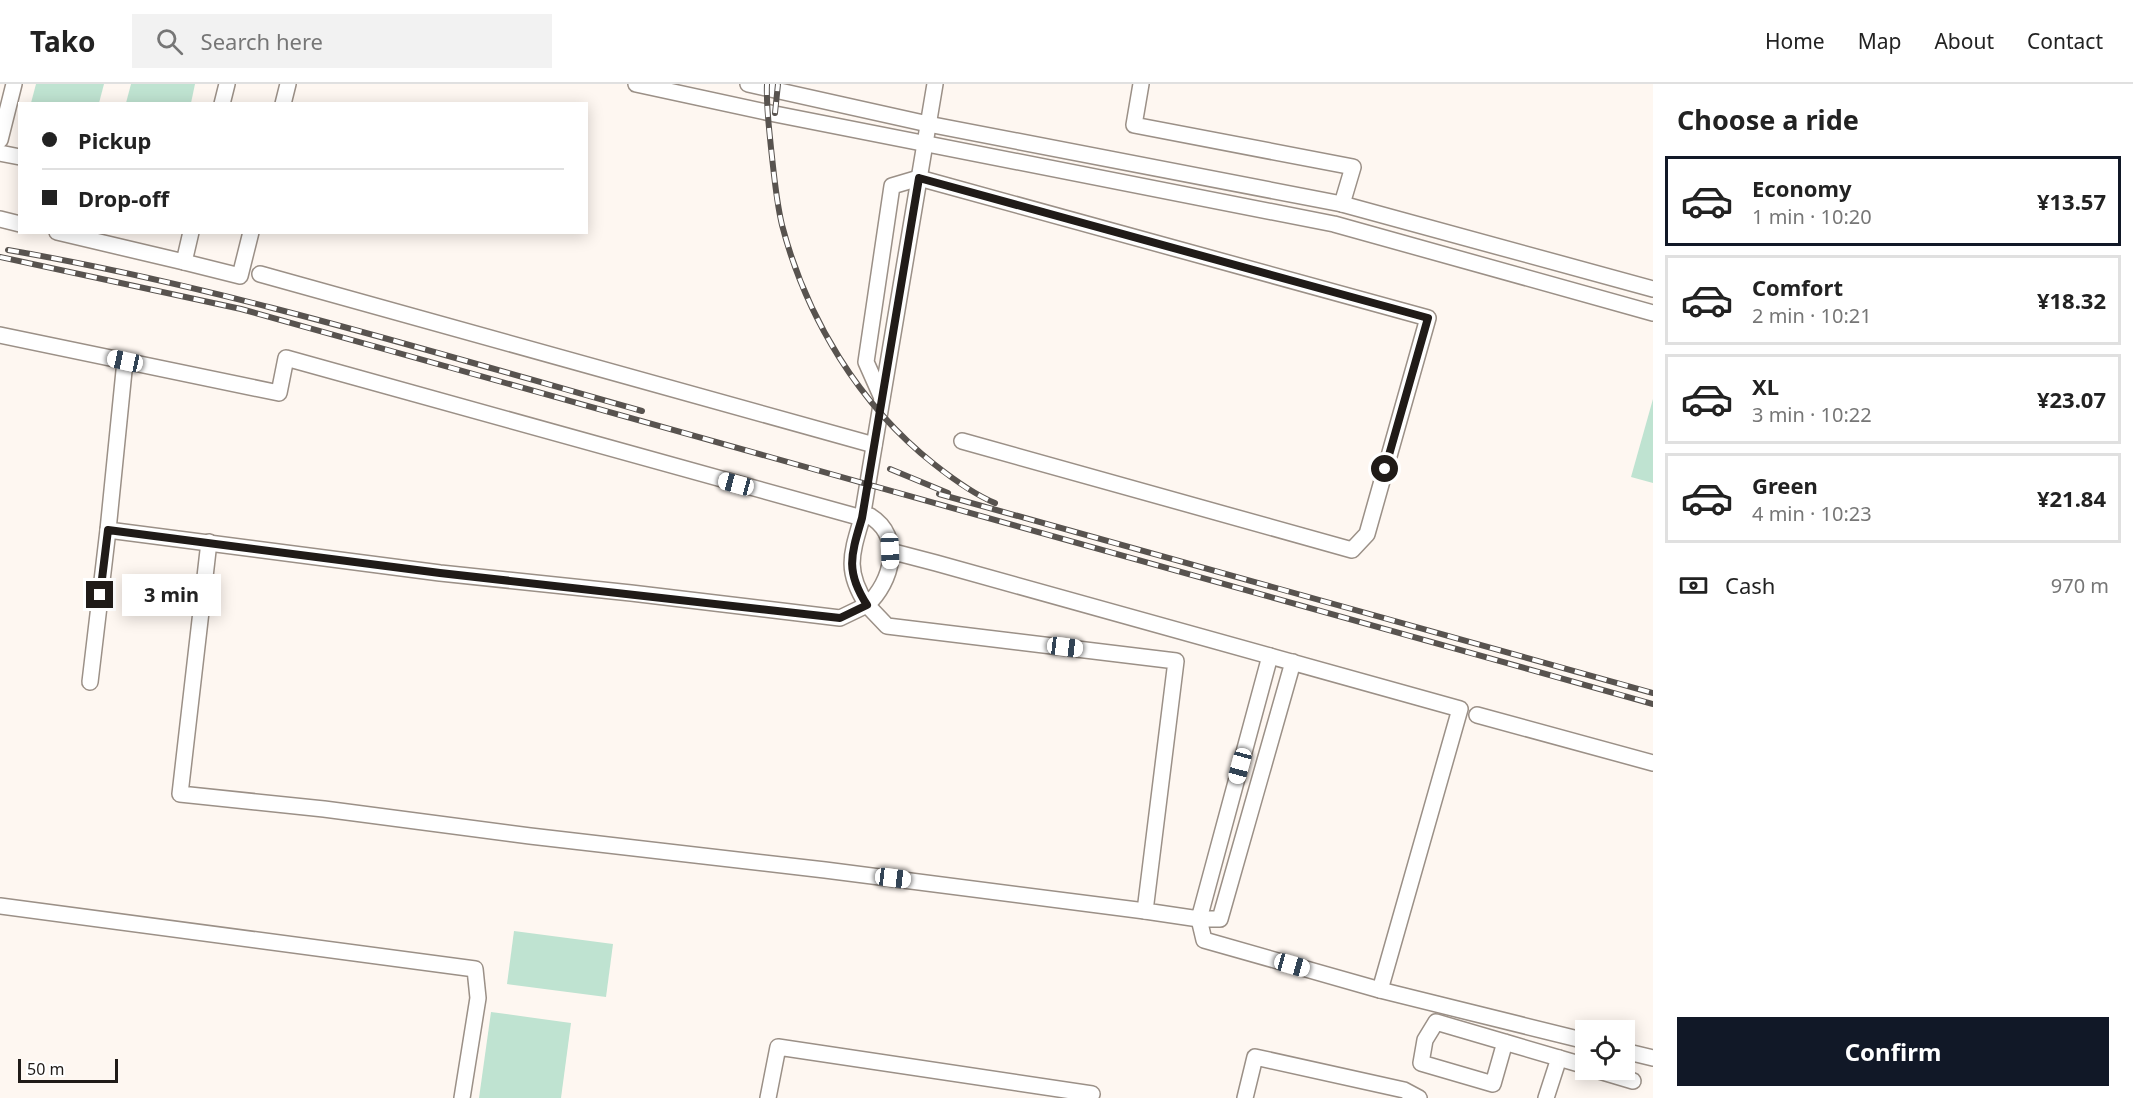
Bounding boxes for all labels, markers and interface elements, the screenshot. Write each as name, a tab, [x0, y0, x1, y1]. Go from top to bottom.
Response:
search box	[132, 14, 552, 68]
text: Tako	[30, 22, 96, 60]
icon: search	[153, 25, 186, 58]
text: Search here	[201, 26, 323, 56]
text: Home	[1765, 27, 1825, 55]
text: Map	[1858, 27, 1901, 55]
text: About	[1934, 27, 1994, 55]
text: Contact	[2027, 27, 2103, 55]
text: Choose a ride	[1677, 101, 1859, 138]
text: Pickup	[78, 125, 151, 155]
text: Economy	[1752, 173, 1851, 203]
icon: car	[1680, 174, 1734, 228]
text: Drop-off	[78, 183, 169, 213]
text: ¥13.57	[2037, 186, 2106, 216]
text: 1 min · 10:20	[1752, 203, 1872, 230]
text: Comfort	[1752, 272, 1843, 302]
icon: car	[1680, 273, 1734, 327]
text: ¥18.32	[2037, 285, 2106, 315]
text: 2 min · 10:21	[1752, 302, 1872, 329]
car	[106, 348, 144, 374]
text: XL	[1752, 371, 1779, 401]
icon: car	[1680, 372, 1734, 426]
text: ¥23.07	[2037, 384, 2106, 414]
text: 3 min · 10:22	[1752, 401, 1872, 428]
route start	[1371, 455, 1398, 482]
text: Green	[1752, 470, 1818, 500]
car	[716, 471, 756, 497]
icon: car	[1680, 471, 1734, 525]
text: ¥21.84	[2037, 483, 2106, 513]
text: 4 min · 10:23	[1752, 500, 1872, 527]
car	[880, 533, 900, 569]
icon: cash	[1677, 569, 1710, 602]
text: Cash	[1725, 570, 1775, 600]
text: 970 m	[2051, 572, 2109, 599]
callout: 3 min	[121, 574, 220, 616]
route end	[86, 581, 113, 608]
text: 3 min	[144, 581, 199, 608]
car	[1046, 636, 1084, 658]
car	[1227, 746, 1253, 786]
car	[874, 867, 912, 889]
car	[1272, 951, 1312, 979]
button: Confirm	[1677, 1017, 2109, 1086]
map controls	[1575, 1020, 1635, 1080]
button: locate	[1575, 1020, 1635, 1080]
scale bar	[18, 1056, 118, 1084]
text: 50 m	[27, 1058, 64, 1080]

